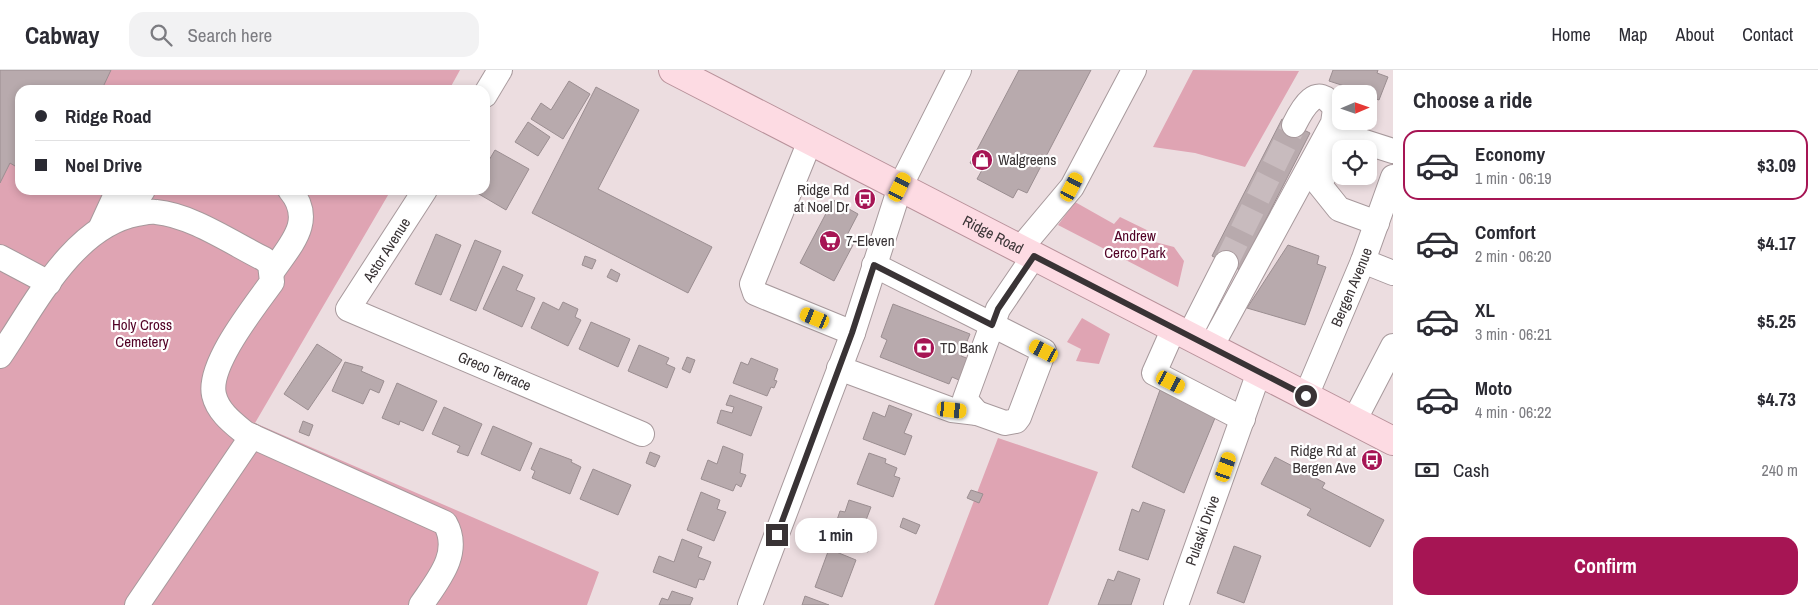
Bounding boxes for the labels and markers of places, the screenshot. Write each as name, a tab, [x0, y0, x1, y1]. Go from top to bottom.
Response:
shop icon: Walgreens	[970, 148, 994, 172]
place label: Walgreens	[998, 149, 1056, 170]
place label: Ridge Rd at Noel Dr	[794, 179, 849, 217]
bus stop icon: Ridge Rd at Noel Dr	[853, 187, 877, 211]
supermarket icon: 7-Eleven	[818, 229, 842, 253]
place label: 7-Eleven	[846, 230, 895, 251]
bank icon: TD Bank	[912, 336, 936, 360]
place label: TD Bank	[940, 337, 989, 358]
place label: Ridge Rd at Bergen Ave	[1290, 440, 1357, 478]
bus stop icon: Ridge Rd at Bergen Ave	[1360, 448, 1384, 472]

